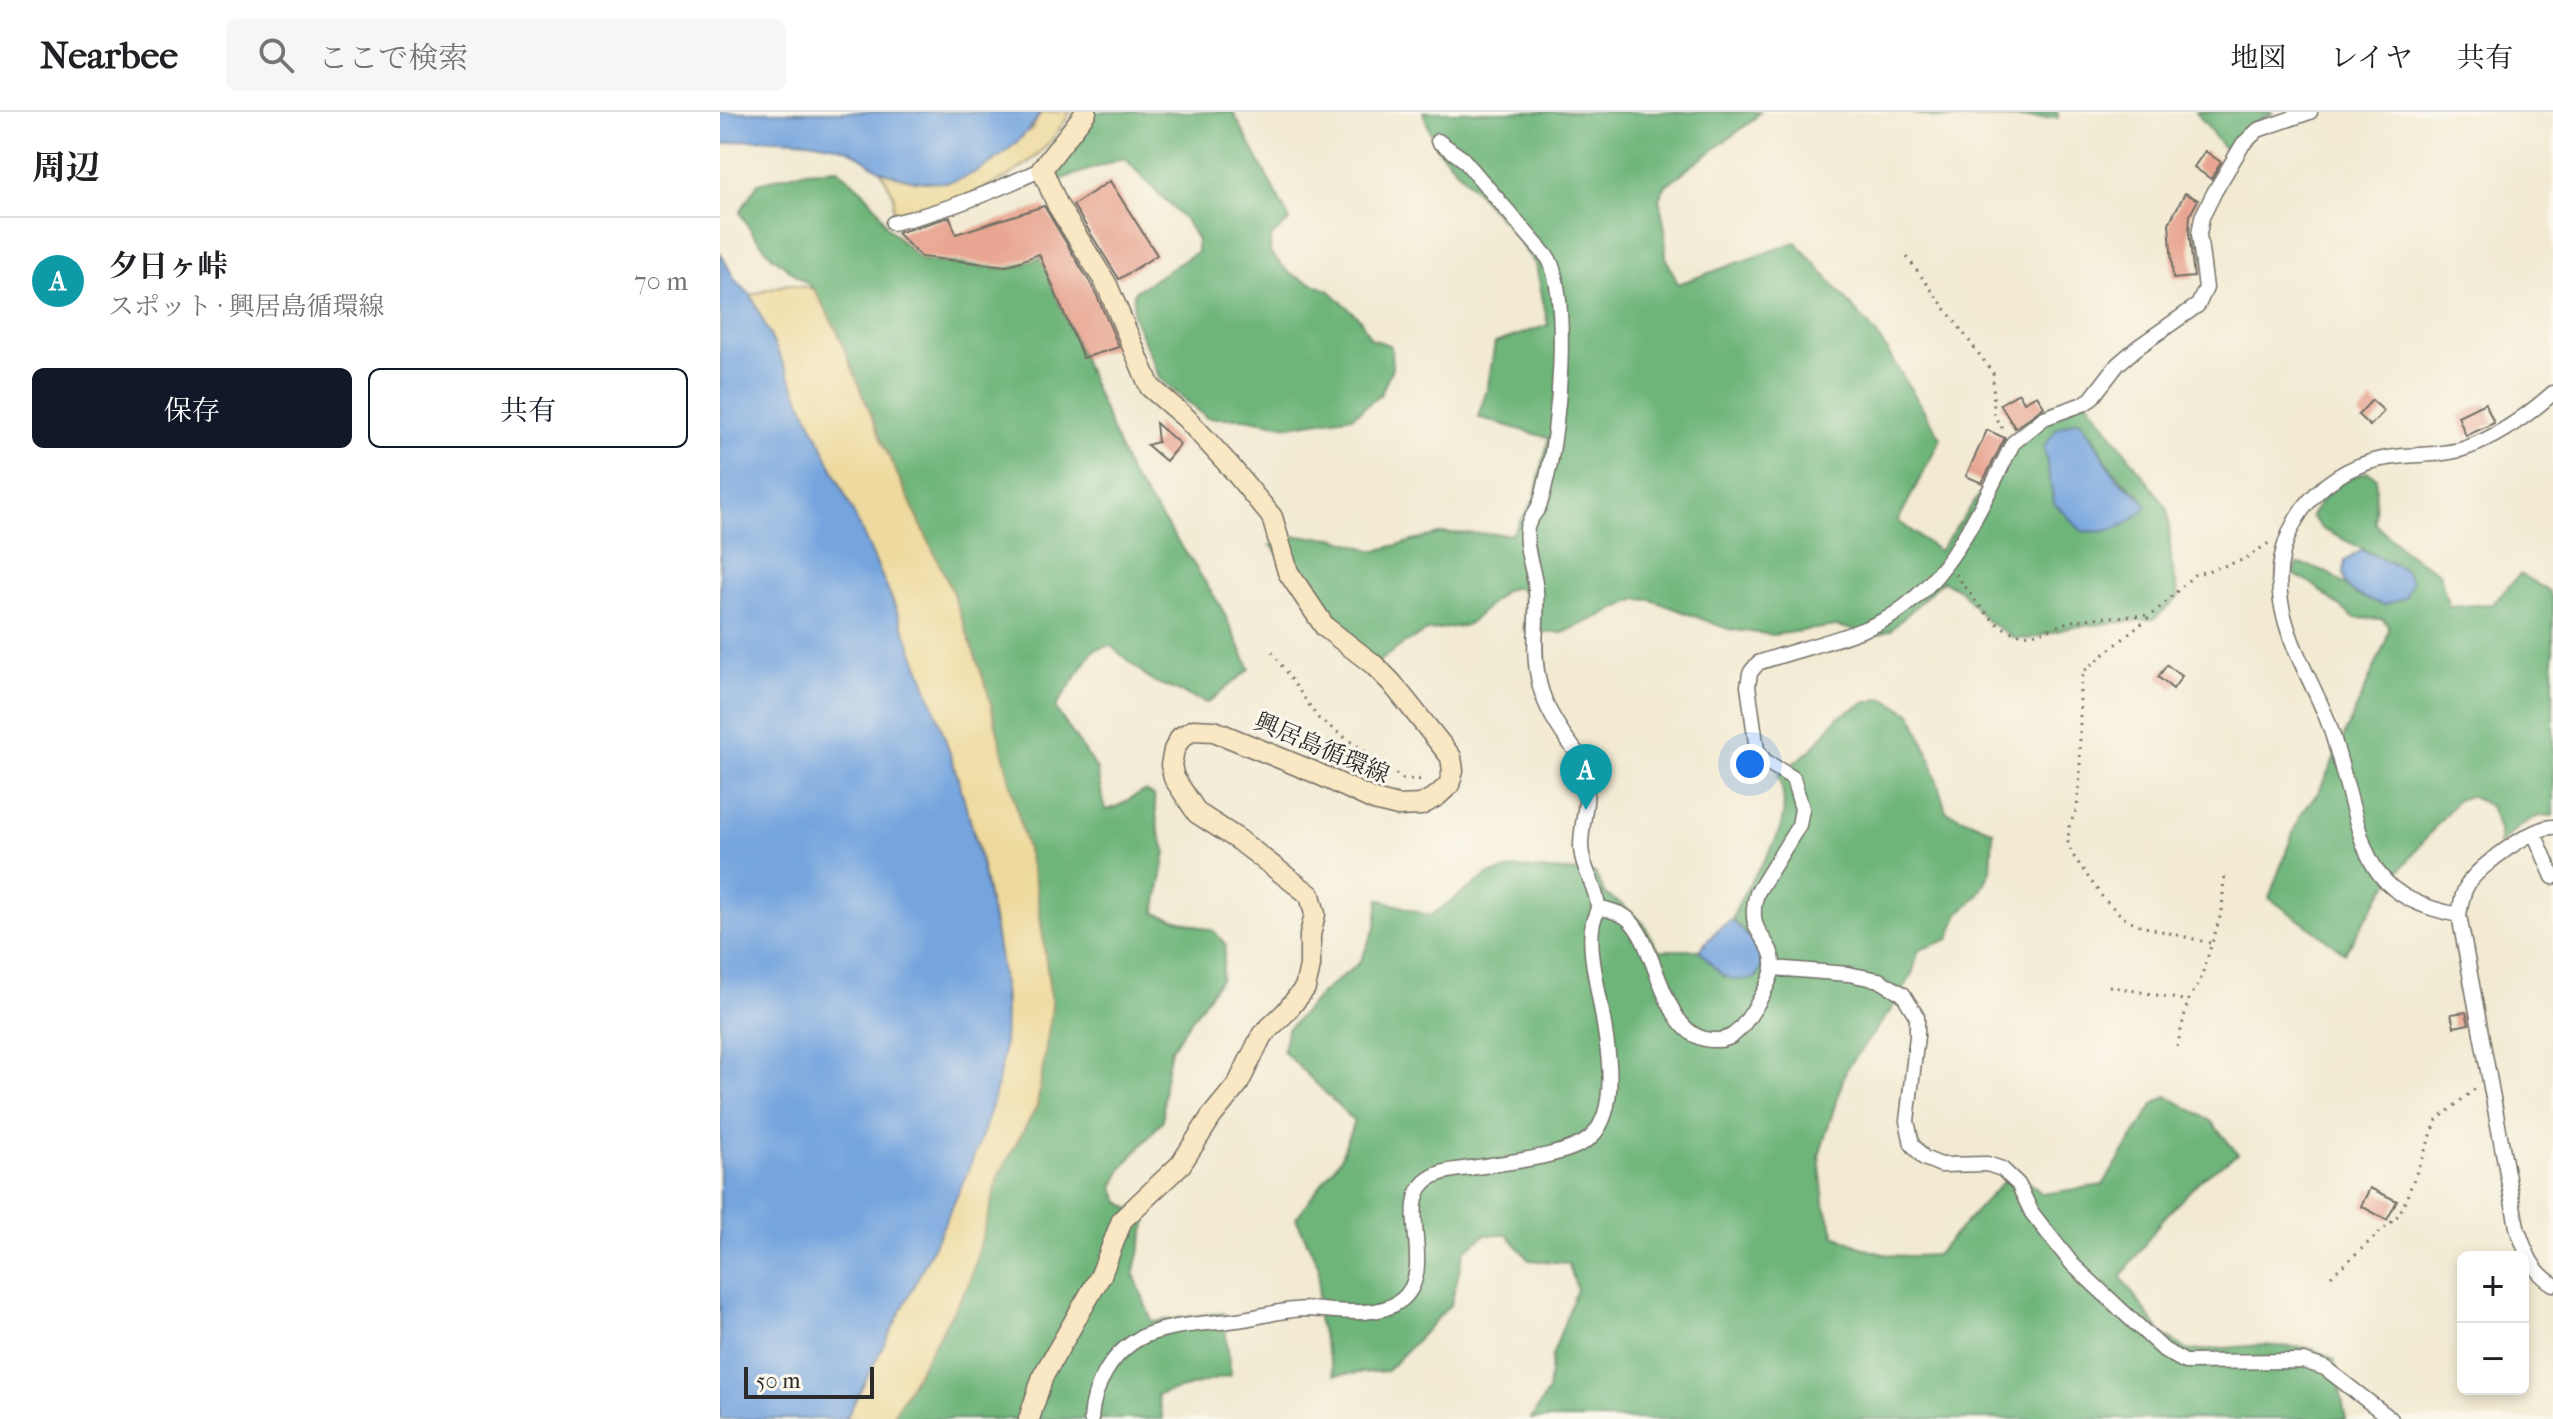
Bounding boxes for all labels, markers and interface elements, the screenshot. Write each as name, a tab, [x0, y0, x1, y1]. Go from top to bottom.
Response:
search box	[226, 19, 786, 91]
text: Nearbee	[40, 33, 178, 78]
icon: search	[254, 33, 298, 77]
text: ここで検索	[318, 41, 468, 76]
text: 地図	[2230, 41, 2286, 74]
text: レイヤ	[2330, 41, 2413, 74]
text: 共有	[2457, 41, 2513, 74]
text: 周辺	[32, 148, 100, 188]
text: 夕日ヶ峠	[108, 249, 228, 284]
text: A	[50, 266, 66, 297]
text: 70 m	[634, 266, 688, 297]
text: スポット · 興居島循環線	[108, 291, 384, 322]
button: 保存	[32, 368, 352, 448]
button: 共有	[368, 368, 688, 448]
street label: 興居島循環線	[1250, 707, 1394, 789]
pin: A	[1560, 744, 1612, 810]
your location	[1730, 744, 1770, 784]
map controls	[2457, 1251, 2529, 1395]
button: +	[2457, 1251, 2529, 1323]
button: −	[2457, 1323, 2529, 1395]
scale bar	[744, 1363, 874, 1399]
text: 50 m	[756, 1368, 801, 1394]

